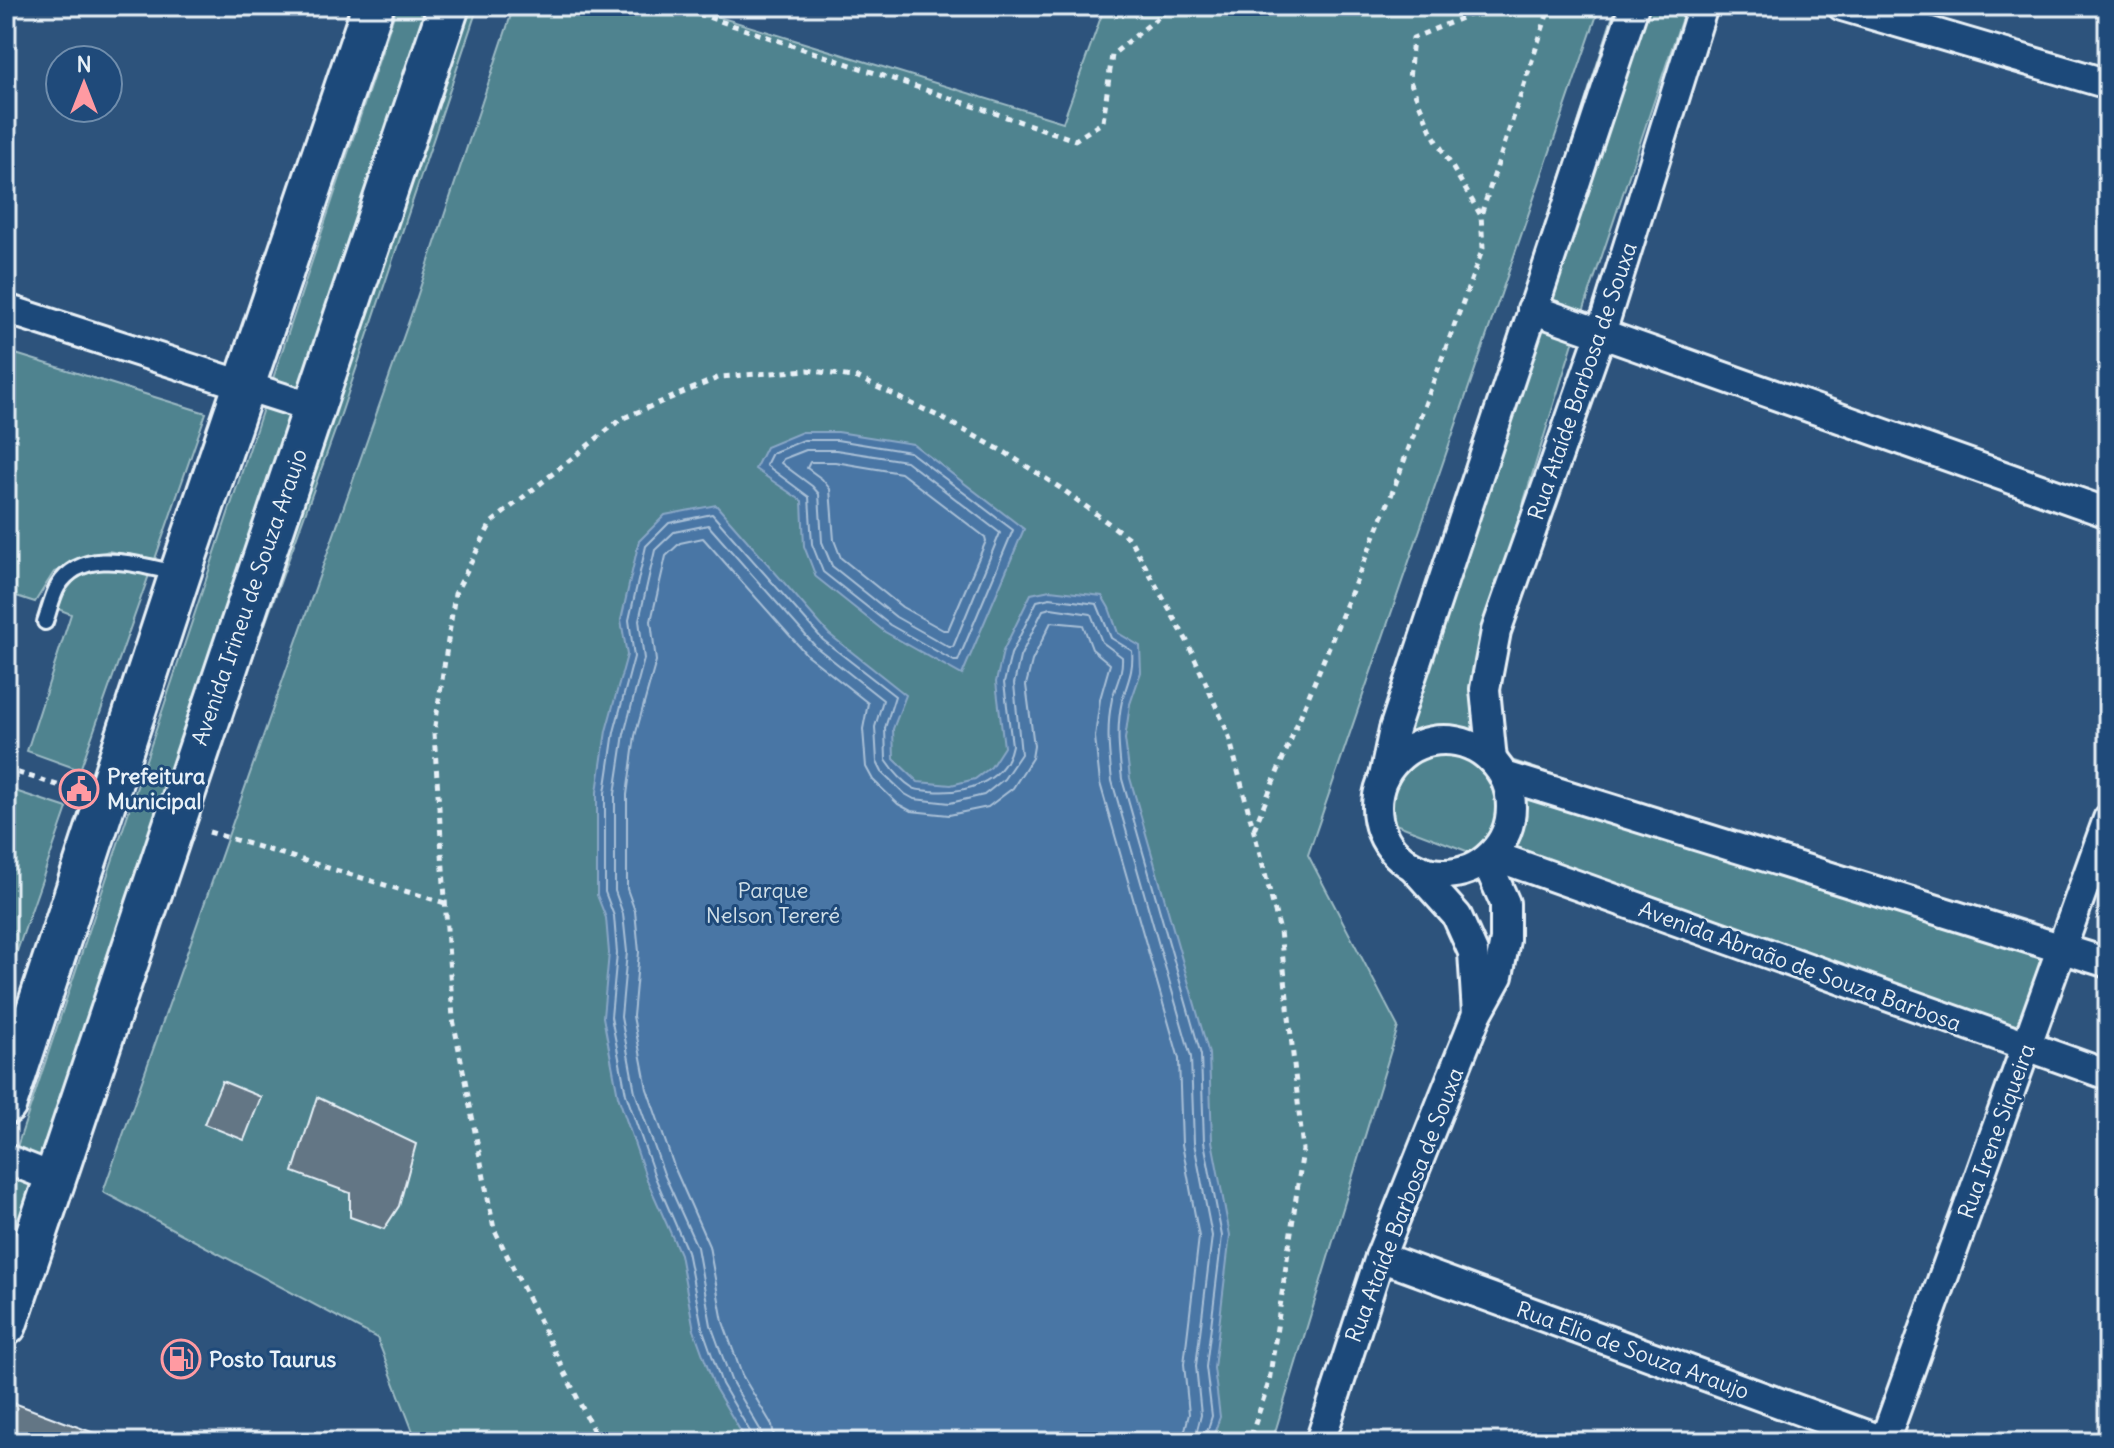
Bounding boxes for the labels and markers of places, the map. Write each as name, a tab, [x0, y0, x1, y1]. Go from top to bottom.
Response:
place label: Prefeitura Municipal	[107, 762, 206, 815]
public building icon: Prefeitura Municipal	[58, 768, 100, 810]
fuel station icon: Posto Taurus	[160, 1338, 202, 1380]
place label: Posto Taurus	[209, 1345, 336, 1373]

